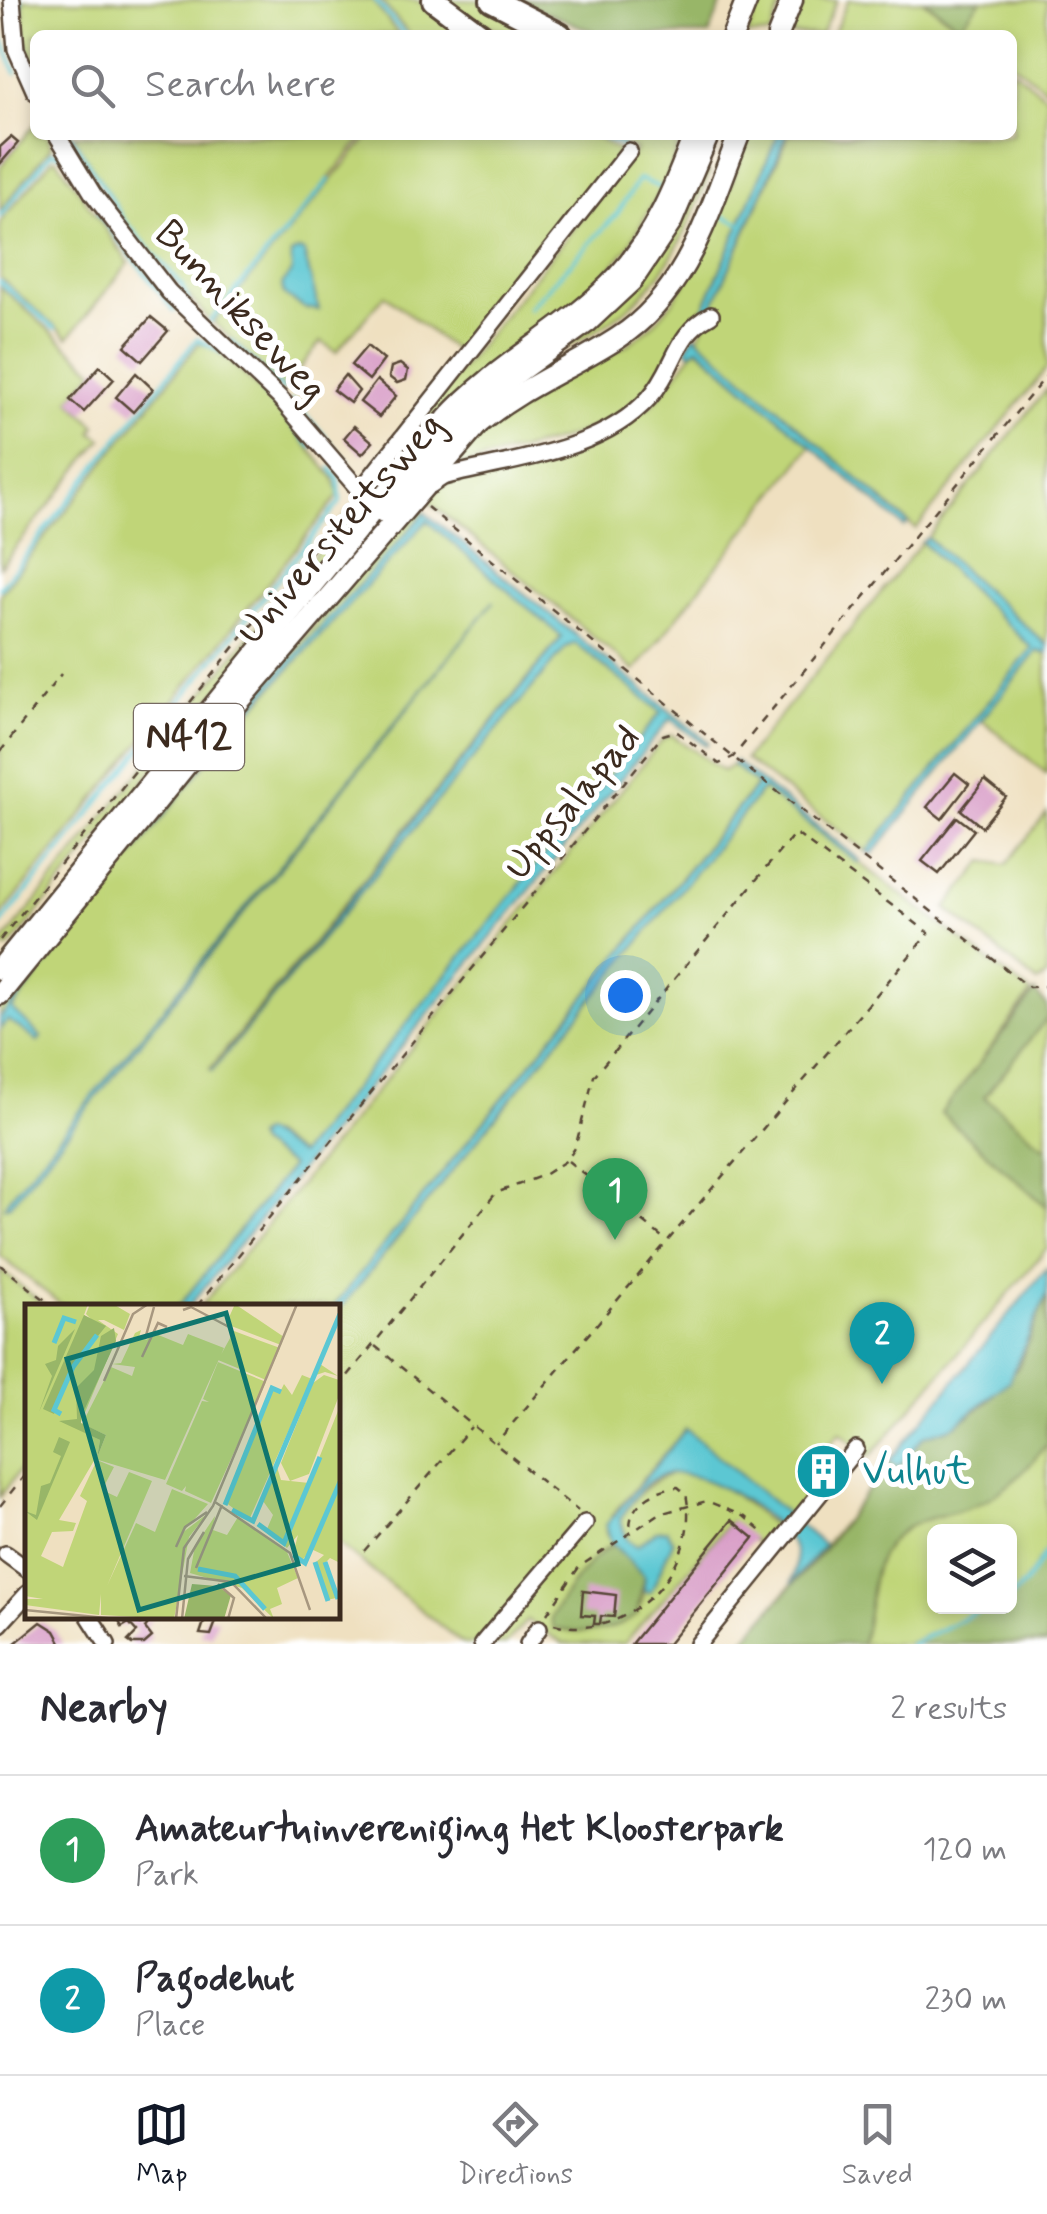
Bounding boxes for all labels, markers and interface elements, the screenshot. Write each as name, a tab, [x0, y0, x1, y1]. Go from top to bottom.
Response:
search box	[30, 30, 1017, 140]
icon: search	[65, 58, 120, 113]
text: Search here	[145, 61, 336, 110]
street label: Bunnikseweg	[142, 210, 338, 414]
street label: Universiteitsweg	[226, 402, 456, 656]
road number: N412	[134, 704, 244, 770]
street label: Uppsalapad	[493, 714, 653, 892]
your location	[600, 970, 651, 1021]
pin: 1	[582, 1158, 648, 1240]
pin: 2	[850, 1302, 914, 1384]
inset map	[25, 1304, 340, 1619]
building icon: Vulhut	[793, 1442, 853, 1502]
place label: Vulhut	[862, 1446, 970, 1498]
map controls	[927, 1524, 1017, 1614]
button: layers	[927, 1524, 1017, 1614]
text: Nearby	[40, 1682, 168, 1737]
text: 2 results	[890, 1688, 1007, 1730]
text: Amateurtuinvereniging Het Kloosterpark	[135, 1805, 784, 1854]
text: 1	[65, 1829, 80, 1871]
text: 120 m	[922, 1829, 1007, 1871]
text: Park	[135, 1854, 199, 1896]
text: Pagodehut	[135, 1955, 294, 2004]
text: 2	[65, 1979, 80, 2021]
text: 230 m	[924, 1979, 1007, 2021]
text: Place	[135, 2004, 205, 2046]
tab: Map	[134, 2097, 189, 2194]
tab: Directions	[458, 2097, 573, 2194]
tab: Saved	[842, 2097, 913, 2194]

